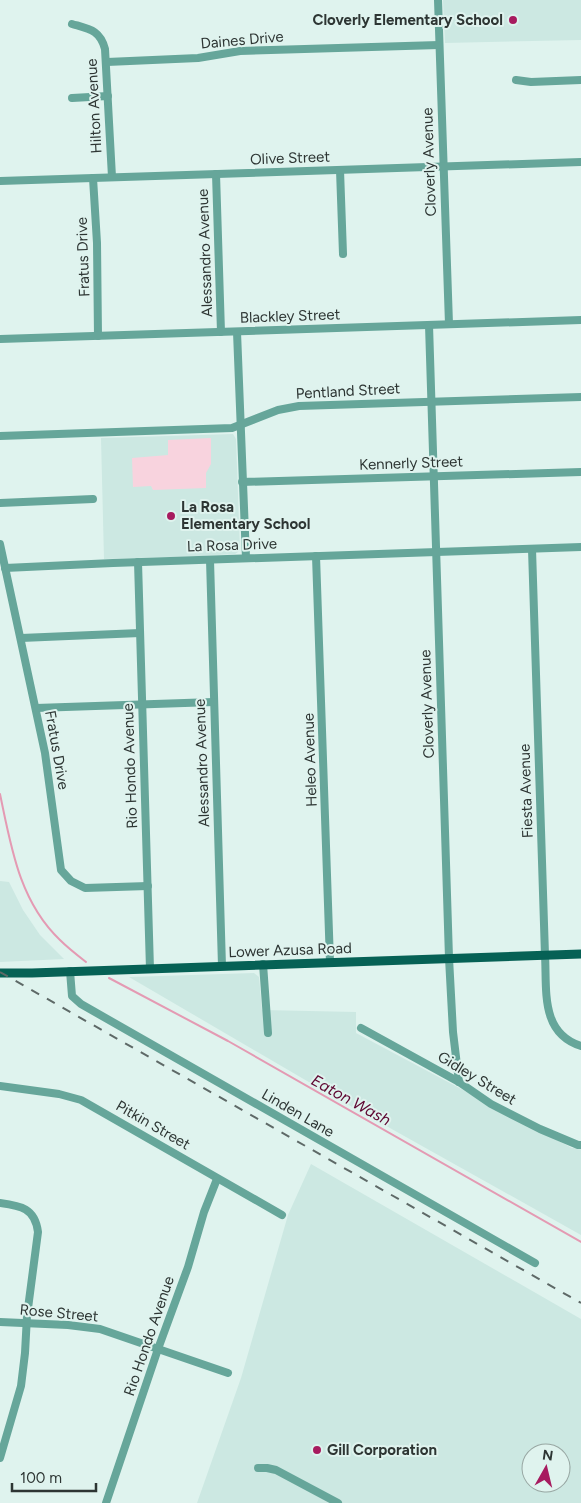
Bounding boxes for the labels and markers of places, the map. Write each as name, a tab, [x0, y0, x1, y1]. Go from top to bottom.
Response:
place label: Cloverly Elementary School	[313, 11, 503, 29]
marker: Cloverly Elementary School	[507, 14, 519, 26]
place label: La Rosa Elementary School	[181, 498, 311, 533]
marker: La Rosa Elementary School	[165, 510, 177, 522]
place label: Gill Corporation	[327, 1441, 437, 1459]
marker: Gill Corporation	[311, 1444, 323, 1456]

